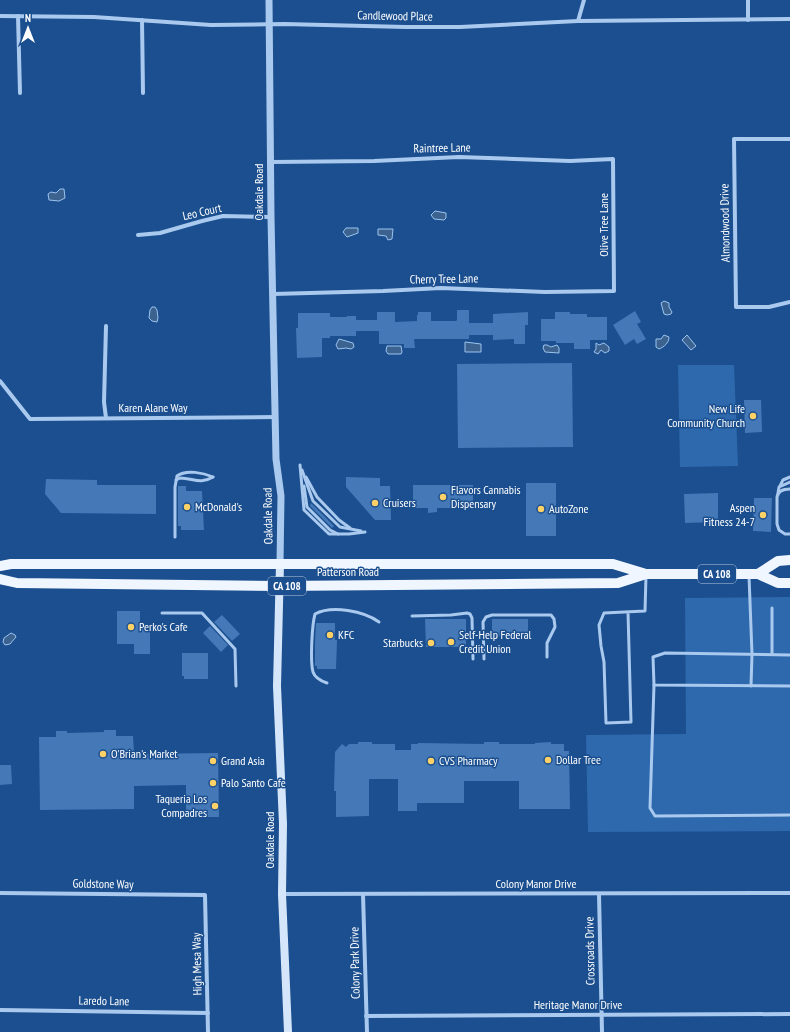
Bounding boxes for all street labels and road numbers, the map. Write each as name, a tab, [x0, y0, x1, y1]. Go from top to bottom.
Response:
street label: Candlewood Place	[357, 7, 433, 24]
street label: Raintree Lane	[413, 140, 471, 155]
street label: Oakdale Road	[251, 164, 266, 220]
street label: Almondwood Drive	[716, 183, 733, 263]
street label: Olive Tree Lane	[596, 193, 611, 257]
street label: Leo Court	[181, 200, 223, 223]
street label: Cherry Tree Lane	[410, 270, 478, 287]
street label: Karen Alane Way	[118, 400, 188, 415]
street label: Oakdale Road	[260, 487, 275, 545]
street label: Patterson Road	[317, 564, 379, 579]
road number: CA 108	[698, 565, 736, 583]
road number: CA 108	[268, 577, 306, 595]
street label: Oakdale Road	[262, 812, 277, 868]
street label: Goldstone Way	[72, 875, 134, 892]
street label: Colony Manor Drive	[496, 876, 576, 891]
street label: Crossroads Drive	[581, 916, 598, 986]
street label: Colony Park Drive	[346, 927, 363, 999]
street label: High Mesa Way	[188, 932, 205, 996]
street label: Laredo Lane	[79, 993, 129, 1008]
street label: Heritage Manor Drive	[534, 997, 622, 1012]

